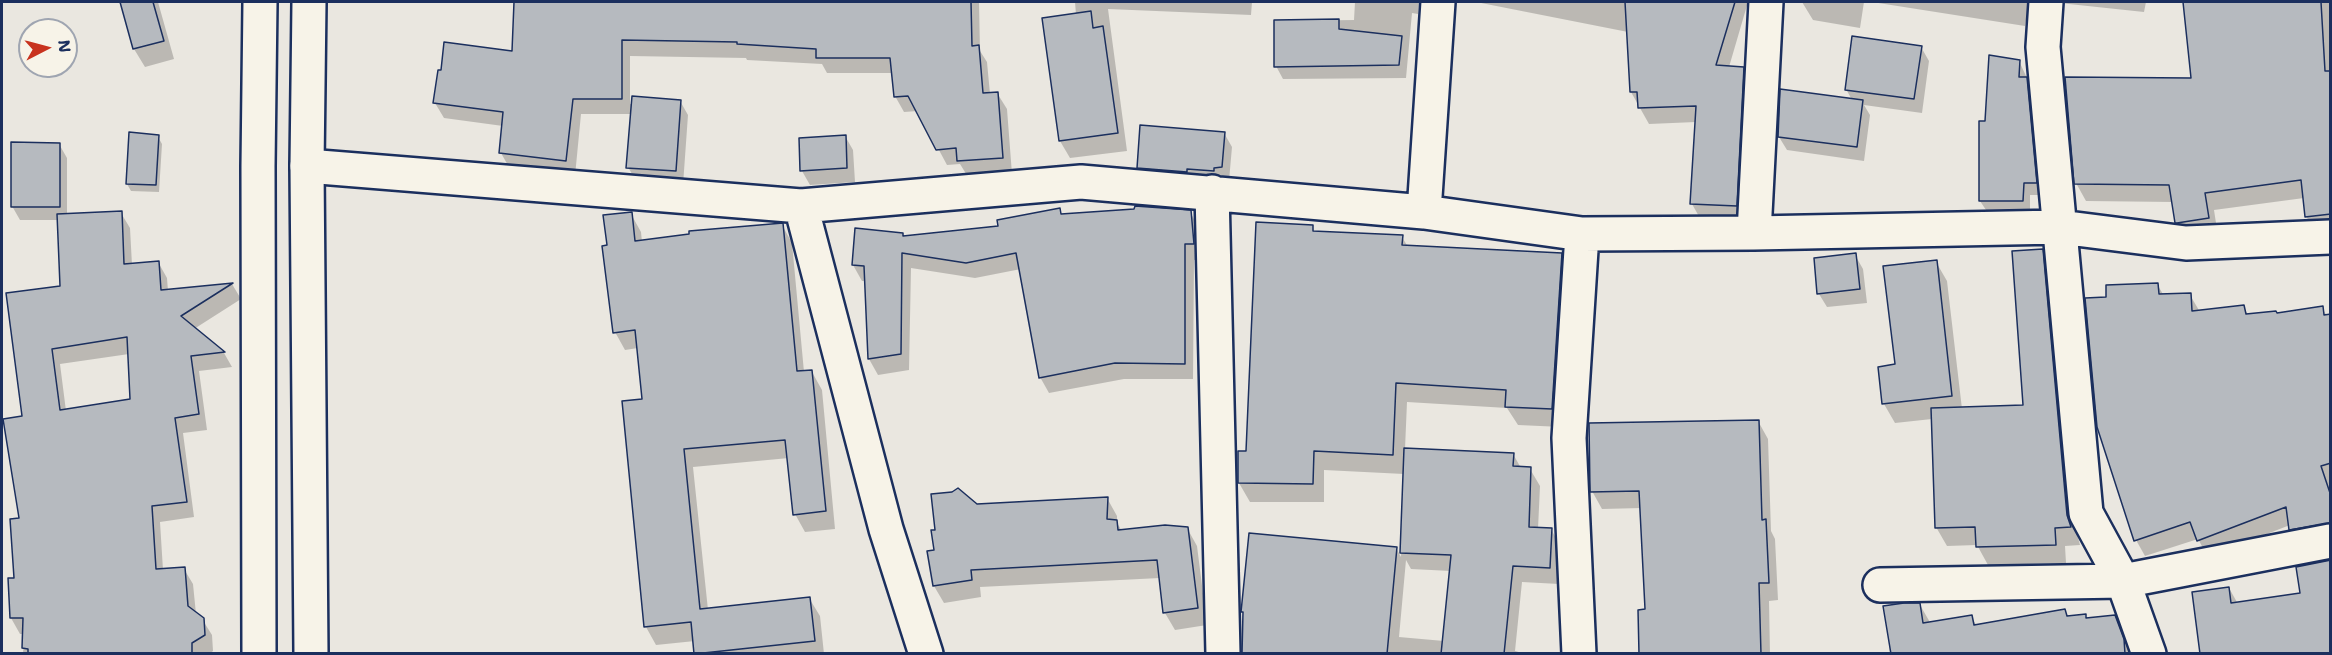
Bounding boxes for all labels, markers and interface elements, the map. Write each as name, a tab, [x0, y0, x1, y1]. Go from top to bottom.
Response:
north arrow	[18, 18, 78, 78]
text: N	[53, 39, 76, 54]

